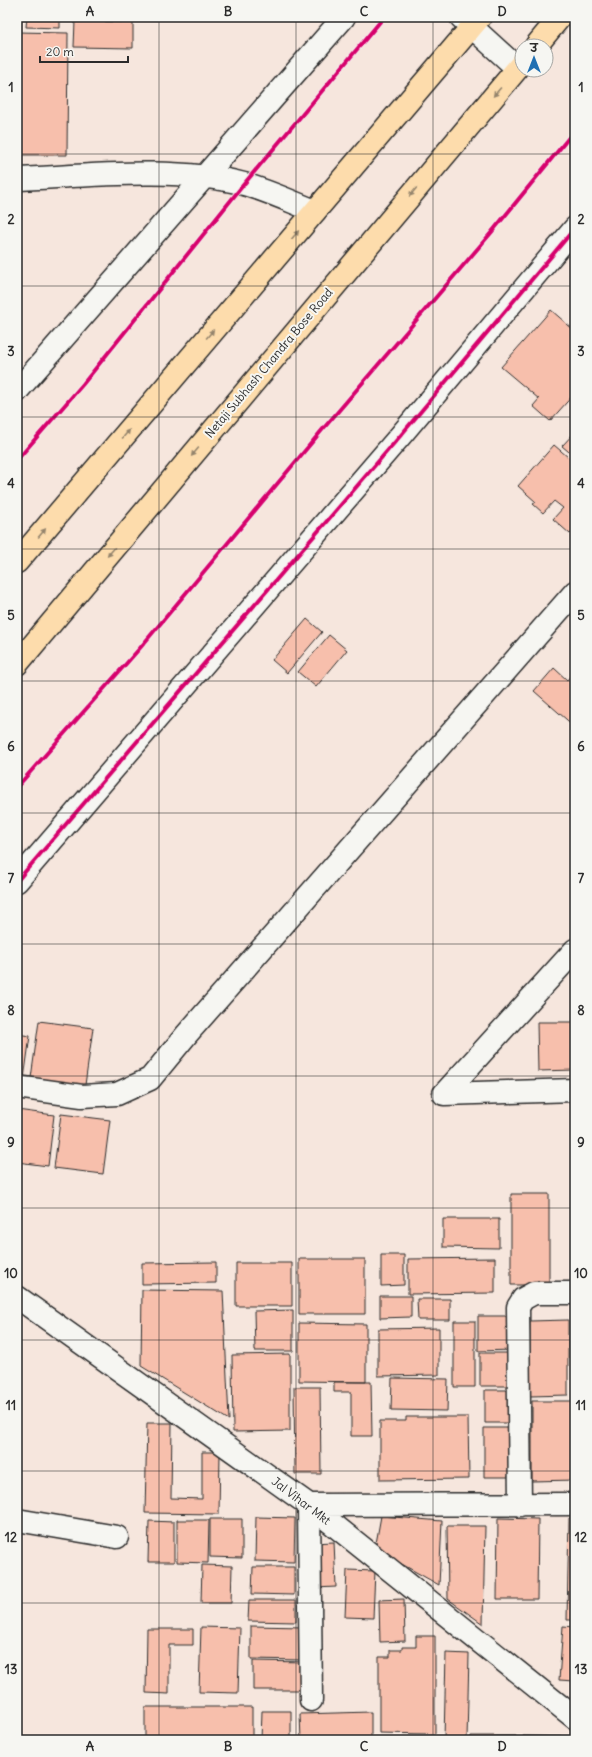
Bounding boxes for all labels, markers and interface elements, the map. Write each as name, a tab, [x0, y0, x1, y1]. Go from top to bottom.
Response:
text: A	[86, 3, 95, 20]
text: B	[224, 3, 233, 20]
text: C	[360, 3, 369, 20]
text: D	[497, 3, 507, 20]
scale bar	[40, 38, 128, 64]
north arrow	[514, 38, 554, 78]
text: उ	[529, 41, 539, 55]
text: 20 m	[46, 44, 74, 59]
text: 1	[8, 79, 14, 96]
text: 1	[578, 79, 584, 96]
one-way arrow	[492, 87, 501, 98]
one-way arrow	[409, 186, 418, 197]
text: 2	[7, 211, 15, 228]
text: 2	[577, 211, 585, 228]
one-way arrow	[290, 230, 299, 241]
street label: Netaji Subhash Chandra Bose Road	[202, 285, 336, 441]
one-way arrow	[206, 329, 215, 340]
text: 3	[7, 343, 15, 360]
text: 3	[577, 343, 585, 360]
one-way arrow	[122, 428, 131, 439]
one-way arrow	[190, 447, 199, 458]
text: 4	[7, 475, 15, 492]
text: 4	[577, 475, 585, 492]
one-way arrow	[38, 527, 47, 538]
one-way arrow	[107, 546, 116, 557]
text: 5	[7, 607, 15, 624]
text: 5	[577, 607, 585, 624]
text: 6	[7, 738, 15, 755]
text: 6	[577, 738, 585, 755]
text: 7	[8, 870, 15, 887]
text: 7	[578, 870, 585, 887]
text: 8	[7, 1002, 15, 1019]
text: 8	[577, 1002, 585, 1019]
text: 9	[7, 1134, 15, 1151]
text: 9	[577, 1134, 585, 1151]
text: 10	[4, 1265, 18, 1282]
text: 10	[574, 1265, 588, 1282]
text: 11	[6, 1397, 16, 1414]
text: 11	[576, 1397, 586, 1414]
street label: Jal Vihar Mkt	[269, 1474, 334, 1528]
text: 12	[5, 1529, 17, 1546]
text: 12	[575, 1529, 587, 1546]
text: 13	[5, 1661, 17, 1678]
text: 13	[575, 1661, 587, 1678]
text: A	[86, 1738, 95, 1755]
text: B	[224, 1738, 233, 1755]
text: C	[360, 1738, 369, 1755]
text: D	[497, 1738, 507, 1755]

